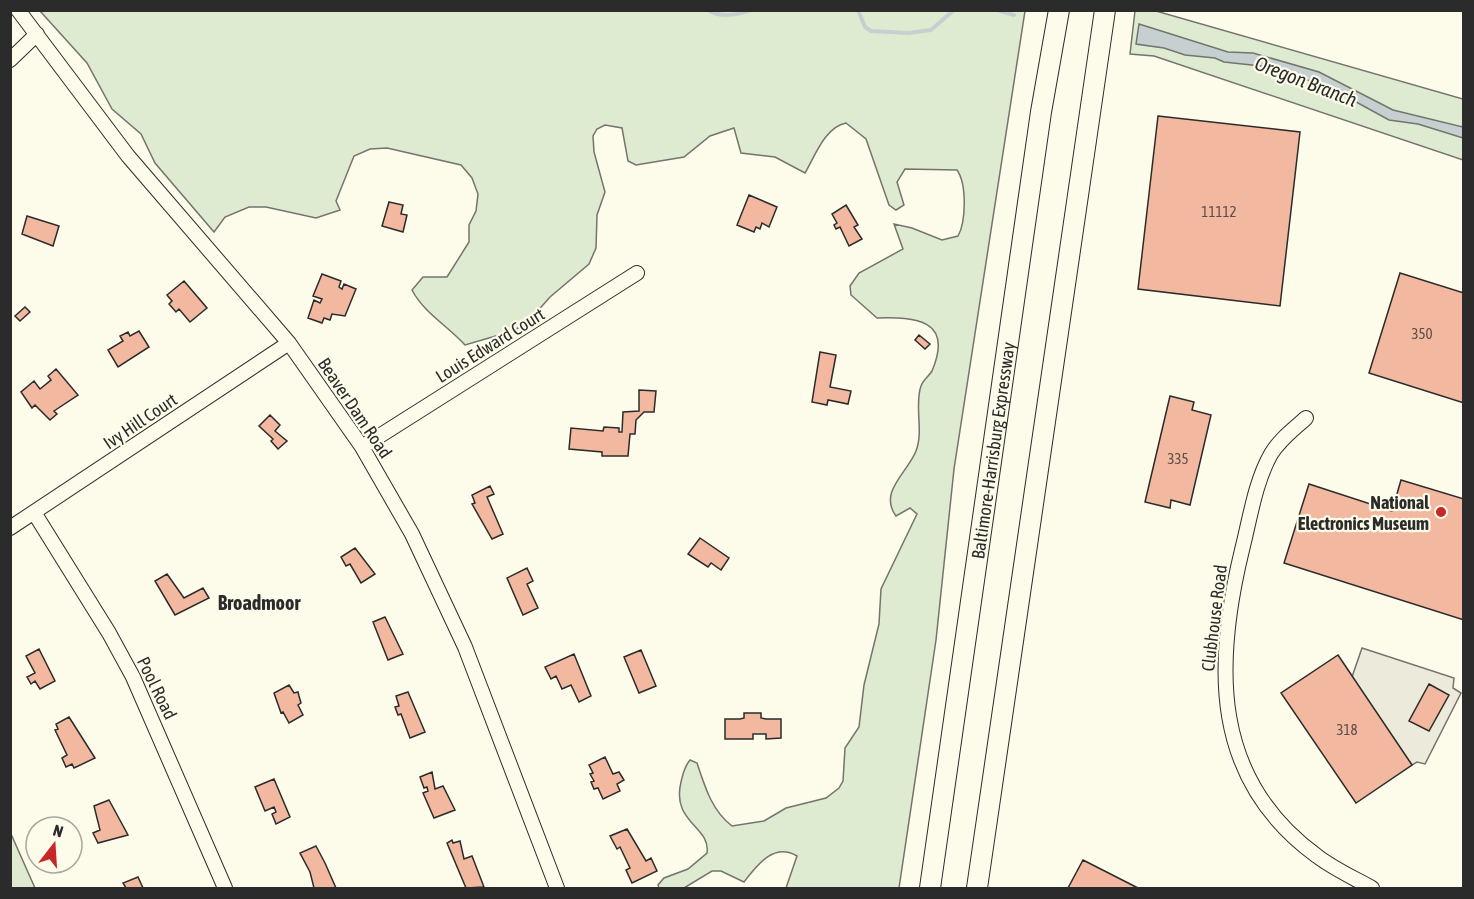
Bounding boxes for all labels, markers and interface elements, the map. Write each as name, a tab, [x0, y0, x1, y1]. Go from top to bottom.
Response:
water label: Oregon Branch	[1252, 51, 1361, 111]
house number: 11112	[1201, 203, 1237, 220]
street label: Louis Edward Court	[432, 303, 548, 387]
house number: 350	[1411, 325, 1433, 342]
street label: Baltimore-Harrisburg Expressway	[967, 341, 1018, 560]
street label: Beaver Dam Road	[314, 354, 396, 462]
street label: Ivy Hill Court	[99, 389, 181, 453]
house number: 335	[1167, 450, 1189, 467]
place label: National Electronics Museum	[1298, 492, 1429, 534]
marker: National Electronics Museum	[1434, 505, 1448, 519]
street label: Clubhouse Road	[1197, 563, 1231, 673]
district label: Broadmoor	[218, 591, 301, 614]
street label: Pool Road	[133, 653, 181, 723]
house number: 318	[1336, 721, 1358, 738]
north arrow	[24, 815, 84, 875]
text: N	[51, 821, 66, 841]

